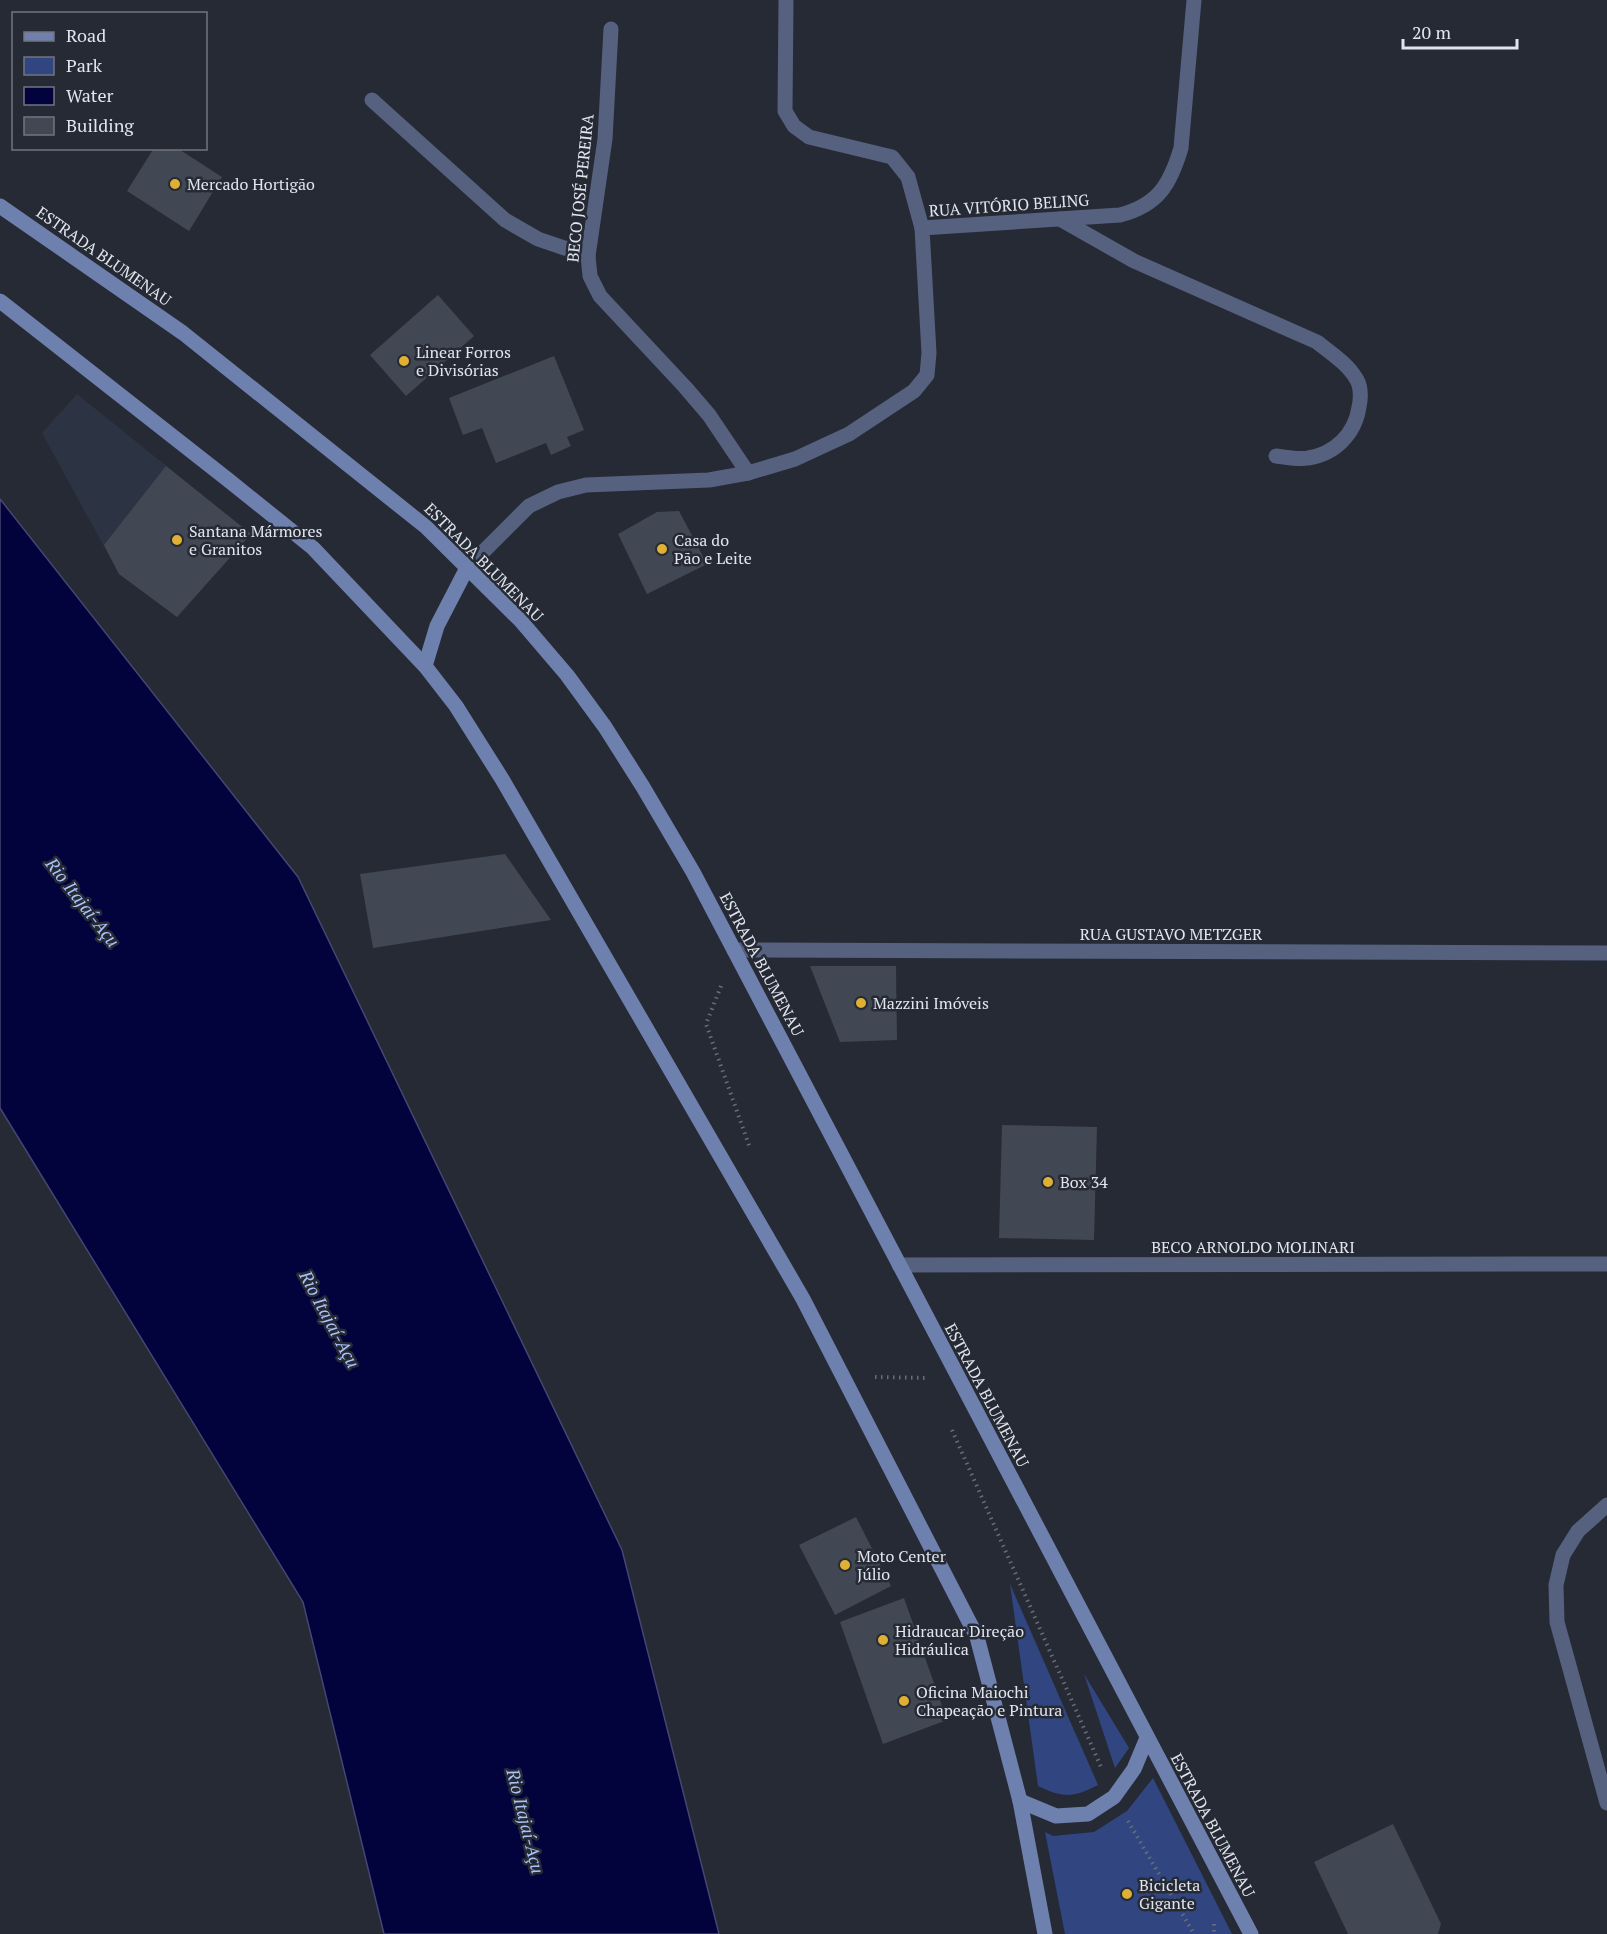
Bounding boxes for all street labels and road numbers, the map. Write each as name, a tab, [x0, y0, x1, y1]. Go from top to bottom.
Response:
street label: BECO JOSÉ PEREIRA	[561, 113, 599, 263]
street label: RUA VITÓRIO BELING	[928, 188, 1090, 222]
street label: ESTRADA BLUMENAU	[32, 201, 176, 311]
street label: ESTRADA BLUMENAU	[420, 498, 548, 626]
street label: ESTRADA BLUMENAU	[715, 888, 809, 1040]
street label: RUA GUSTAVO METZGER	[1080, 923, 1263, 945]
street label: BECO ARNOLDO MOLINARI	[1151, 1236, 1355, 1258]
street label: ESTRADA BLUMENAU	[940, 1319, 1034, 1471]
street label: ESTRADA BLUMENAU	[1166, 1749, 1260, 1901]

